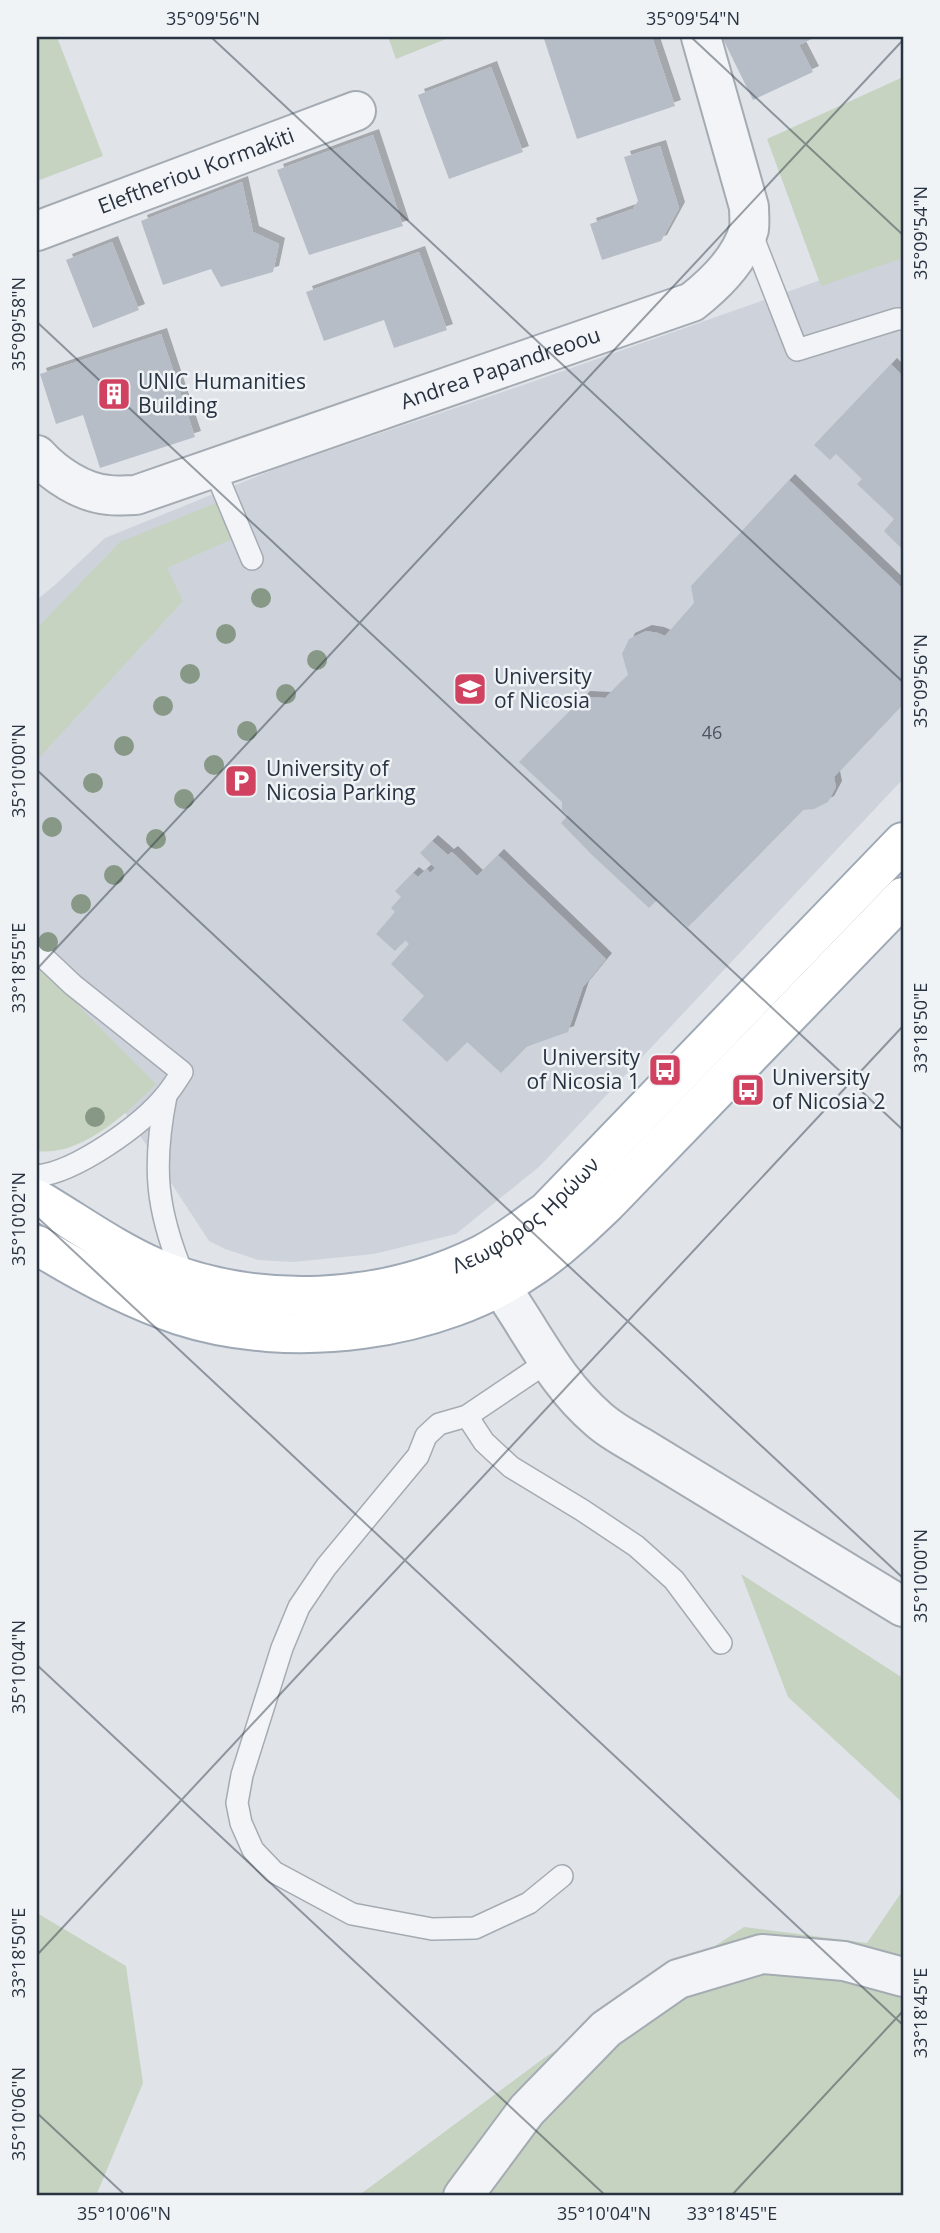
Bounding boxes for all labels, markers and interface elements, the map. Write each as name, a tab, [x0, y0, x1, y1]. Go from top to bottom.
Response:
text: 35°09'56"N	[166, 6, 260, 30]
text: 35°09'54"N	[646, 6, 740, 30]
street label: Eleftheriou Kormakiti	[94, 121, 298, 220]
text: 35°09'54"N	[908, 186, 932, 280]
text: 35°09'58"N	[6, 277, 30, 371]
street label: Andrea Papandreoou	[397, 320, 604, 415]
place label: UNIC Humanities Building	[138, 367, 306, 419]
building icon: UNIC Humanities Building	[95, 375, 133, 413]
text: 35°09'56"N	[908, 634, 932, 728]
place label: University of Nicosia	[494, 662, 592, 714]
school or university icon: University of Nicosia	[451, 670, 489, 708]
house number: 46	[702, 720, 722, 744]
text: 35°10'00"N	[6, 724, 30, 818]
place label: University of Nicosia Parking	[266, 754, 416, 806]
parking icon: University of Nicosia Parking	[222, 762, 260, 800]
text: 33°18'55"E	[6, 923, 30, 1013]
text: 33°18'50"E	[908, 983, 932, 1073]
place label: University of Nicosia 1	[527, 1043, 640, 1095]
bus stop icon: University of Nicosia 1	[646, 1051, 684, 1089]
place label: University of Nicosia 2	[772, 1063, 885, 1115]
bus stop icon: University of Nicosia 2	[729, 1071, 767, 1109]
street label: Λεωφόρος Ηρώων	[448, 1150, 605, 1279]
text: 35°10'02"N	[6, 1172, 30, 1266]
text: 35°10'00"N	[908, 1529, 932, 1623]
text: 35°10'04"N	[6, 1620, 30, 1714]
text: 33°18'50"E	[6, 1908, 30, 1998]
text: 33°18'45"E	[908, 1968, 932, 2058]
text: 35°10'06"N	[6, 2067, 30, 2161]
text: 35°10'06"N	[77, 2201, 171, 2225]
text: 35°10'04"N	[557, 2201, 651, 2225]
text: 33°18'45"E	[687, 2201, 777, 2225]

